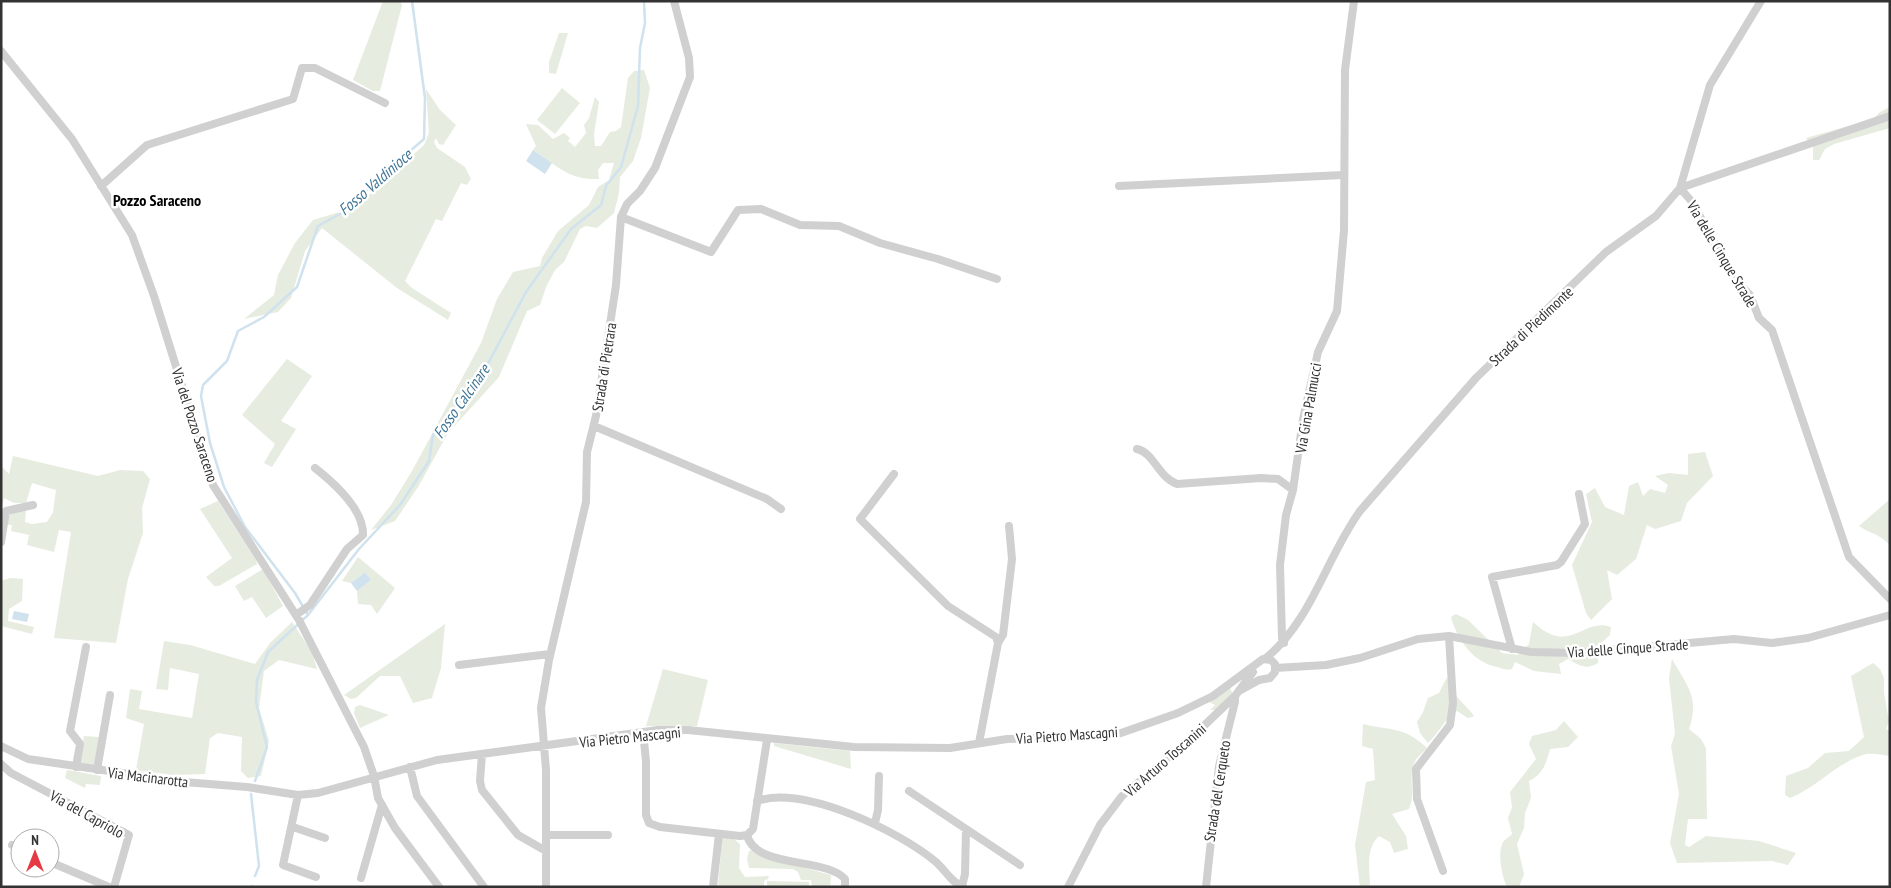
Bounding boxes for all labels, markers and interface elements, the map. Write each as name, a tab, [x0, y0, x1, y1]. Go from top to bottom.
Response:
water label: Fosso Valdinioce	[334, 144, 417, 219]
district label: Pozzo Saraceno	[113, 190, 201, 210]
street label: Via delle Cinque Strade	[1682, 196, 1761, 311]
street label: Strada di Piedimonte	[1485, 282, 1577, 370]
street label: Strada di Pietrara	[588, 321, 620, 413]
water label: Fosso Calcinare	[428, 359, 494, 442]
street label: Via Gina Palmucci	[1291, 361, 1325, 456]
street label: Via del Pozzo Saraceno	[167, 365, 222, 484]
street label: Via delle Cinque Strade	[1566, 634, 1689, 662]
street label: Via Arturo Toscanini	[1119, 719, 1210, 801]
street label: Via Pietro Mascagni	[577, 722, 682, 752]
street label: Via Pietro Mascagni	[1015, 722, 1118, 748]
street label: Strada del Cerqueto	[1200, 739, 1234, 843]
street label: Via Macinarotta	[106, 763, 189, 791]
street label: Via del Capriolo	[46, 785, 127, 842]
north arrow	[10, 828, 60, 878]
text: N	[31, 831, 39, 849]

